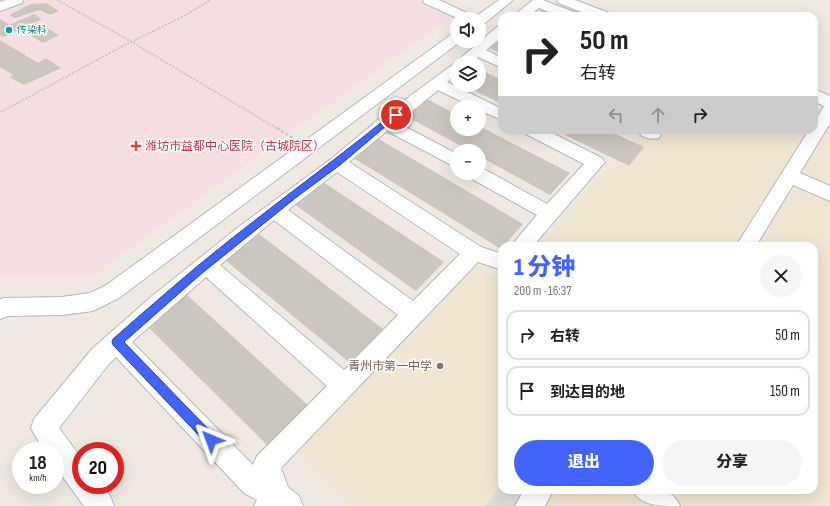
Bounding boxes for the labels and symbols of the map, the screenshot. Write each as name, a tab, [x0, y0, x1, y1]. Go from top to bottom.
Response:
place label: 传染科	[16, 24, 47, 36]
marker: 传染科	[4, 25, 14, 35]
pin	[379, 98, 413, 132]
place label: 潍坊市益都中心医院（古城院区）	[145, 139, 325, 154]
marker: 潍坊市益都中心医院（古城院区）	[130, 140, 142, 152]
place label: 青州市第一中学	[348, 359, 432, 374]
marker: 青州市第一中学	[435, 361, 445, 371]
position arrow	[190, 419, 232, 461]
speed limit sign: 20	[72, 442, 124, 494]

